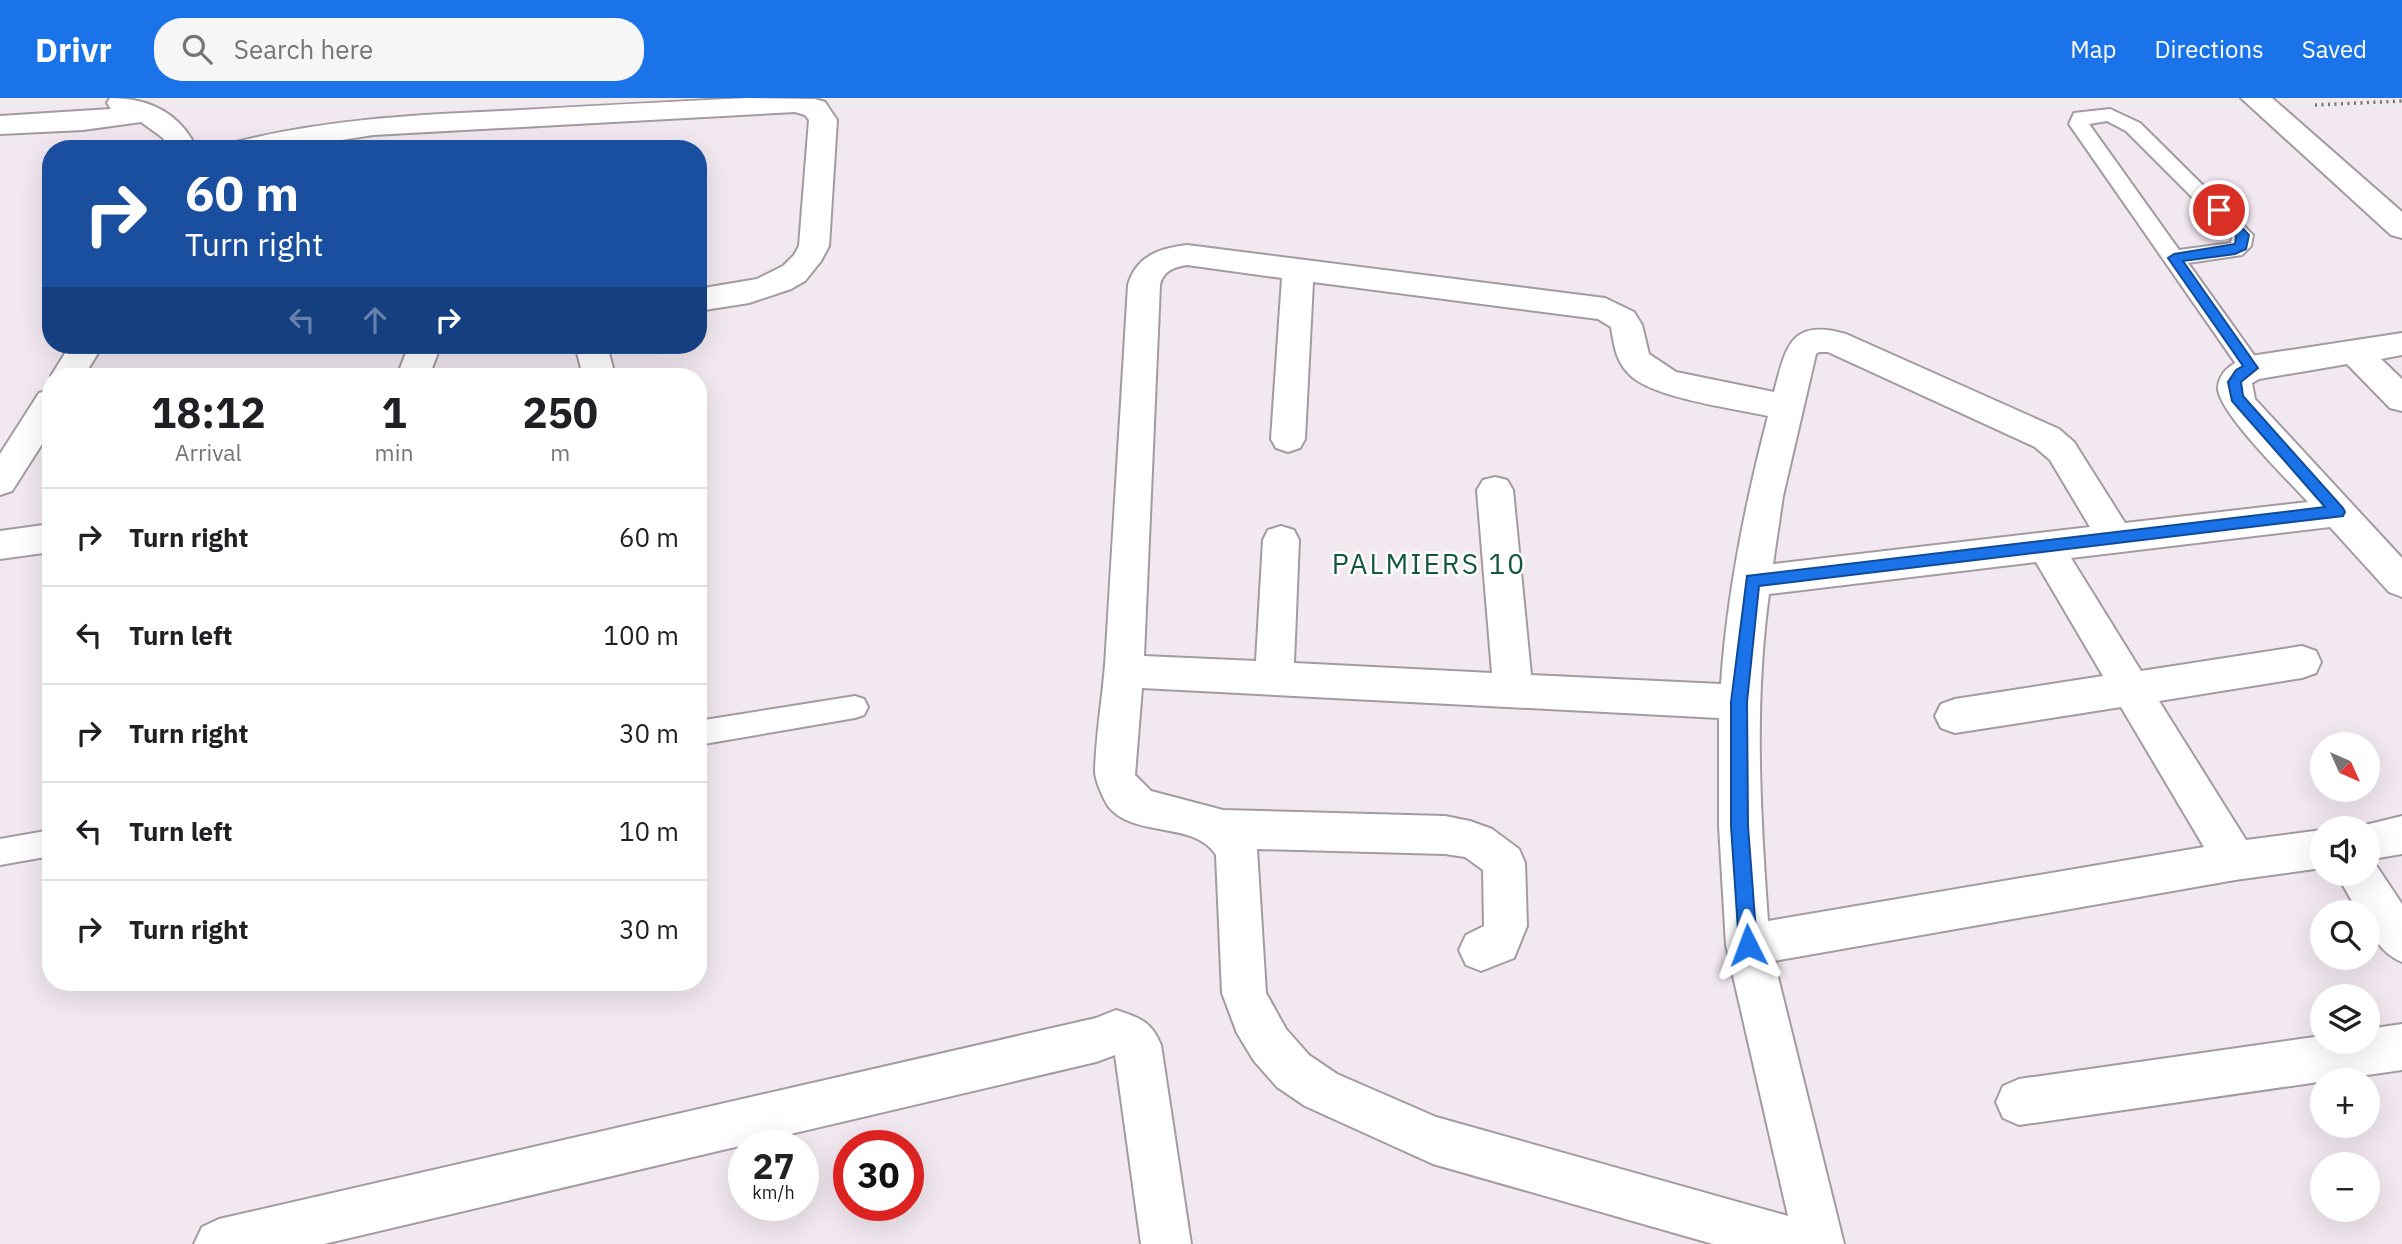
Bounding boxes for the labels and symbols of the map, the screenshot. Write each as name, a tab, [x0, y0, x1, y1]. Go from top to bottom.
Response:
pin	[2189, 180, 2249, 240]
district label: PALMIERS 10	[1332, 545, 1526, 582]
north arrow	[2310, 732, 2380, 802]
position arrow	[1711, 908, 1785, 982]
speed limit sign: 30	[833, 1130, 924, 1221]

